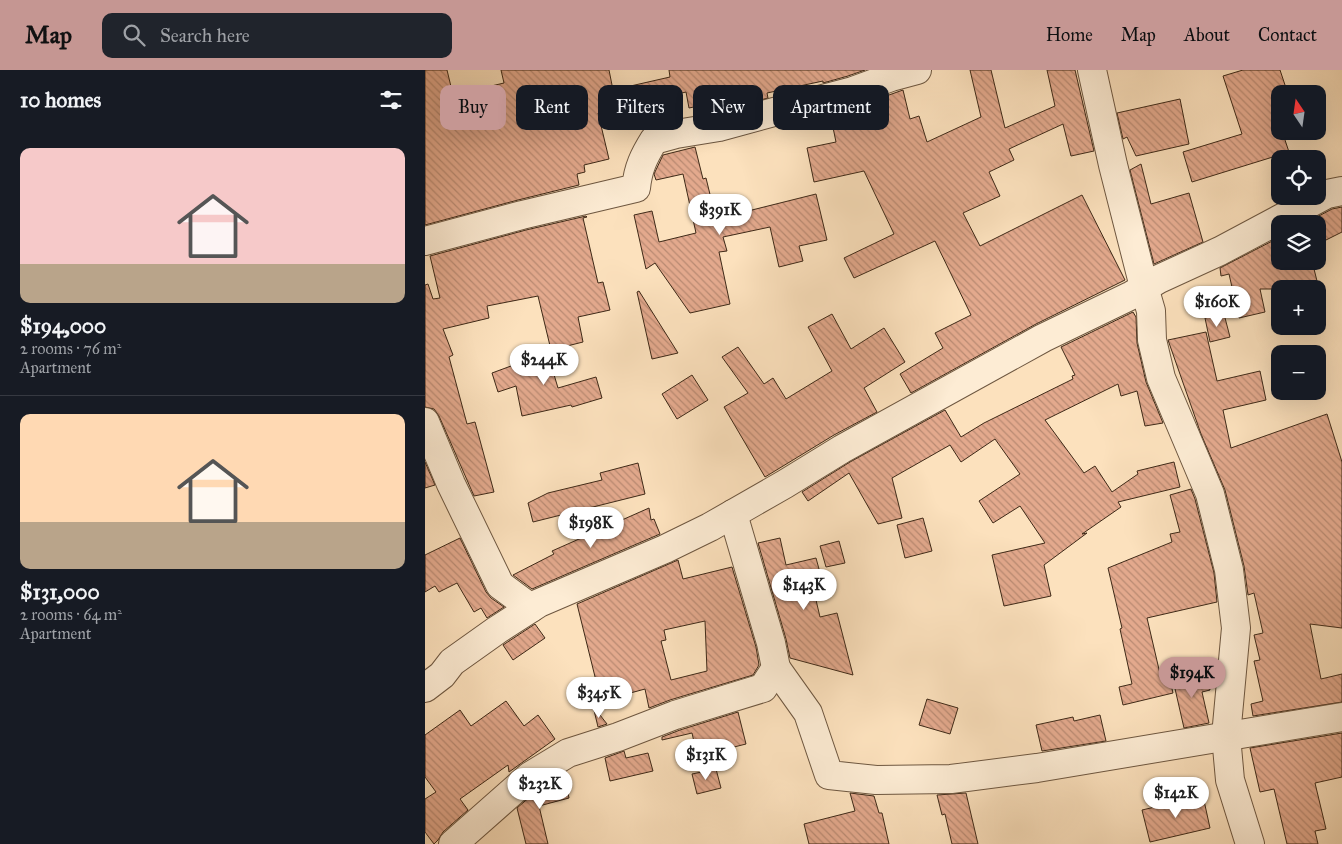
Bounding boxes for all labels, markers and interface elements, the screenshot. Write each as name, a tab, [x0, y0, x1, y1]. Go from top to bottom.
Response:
search box	[102, 13, 452, 58]
text: Map	[25, 20, 72, 50]
icon: search	[120, 21, 148, 49]
text: Search here	[160, 24, 250, 47]
text: Home	[1046, 24, 1093, 46]
text: Map	[1121, 24, 1156, 46]
text: About	[1184, 24, 1230, 46]
text: Contact	[1258, 24, 1317, 46]
chip: Buy	[440, 85, 506, 130]
chip: Rent	[516, 85, 588, 130]
chip: Filters	[598, 85, 683, 130]
chip: New	[693, 85, 763, 130]
chip: Apartment	[773, 85, 889, 130]
north arrow	[1271, 85, 1326, 140]
map controls	[1271, 85, 1326, 400]
icon: filters	[377, 86, 405, 114]
text: 10 homes	[20, 87, 101, 113]
button: locate	[1271, 150, 1326, 205]
icon: home	[168, 181, 258, 271]
pin: $391K	[685, 194, 755, 236]
text: $391K	[699, 200, 741, 219]
button: layers	[1271, 215, 1326, 270]
button: +	[1271, 280, 1326, 335]
pin: $160K	[1182, 286, 1252, 328]
text: $160K	[1195, 292, 1239, 311]
text: $194,000	[20, 313, 106, 339]
text: 2 rooms · 76 m²	[20, 339, 121, 358]
pin: $244K	[509, 344, 579, 386]
button: −	[1271, 345, 1326, 400]
text: $244K	[521, 350, 567, 369]
text: Apartment	[20, 358, 92, 377]
icon: home	[168, 446, 258, 536]
pin: $198K	[556, 506, 626, 549]
text: $198K	[569, 513, 613, 532]
pin: $143K	[769, 568, 839, 611]
text: $143K	[783, 575, 825, 594]
text: $131,000	[20, 579, 100, 605]
text: 2 rooms · 64 m²	[20, 605, 122, 624]
text: Apartment	[20, 624, 92, 643]
pin: $194K	[1157, 656, 1227, 699]
text: $194K	[1170, 663, 1214, 682]
pin: $345K	[564, 676, 634, 719]
text: $345K	[577, 683, 621, 702]
pin: $131K	[671, 738, 741, 781]
text: $131K	[686, 745, 726, 764]
pin: $232K	[505, 768, 575, 810]
text: $232K	[518, 774, 562, 793]
pin: $142K	[1141, 776, 1211, 819]
text: $142K	[1154, 783, 1198, 802]

